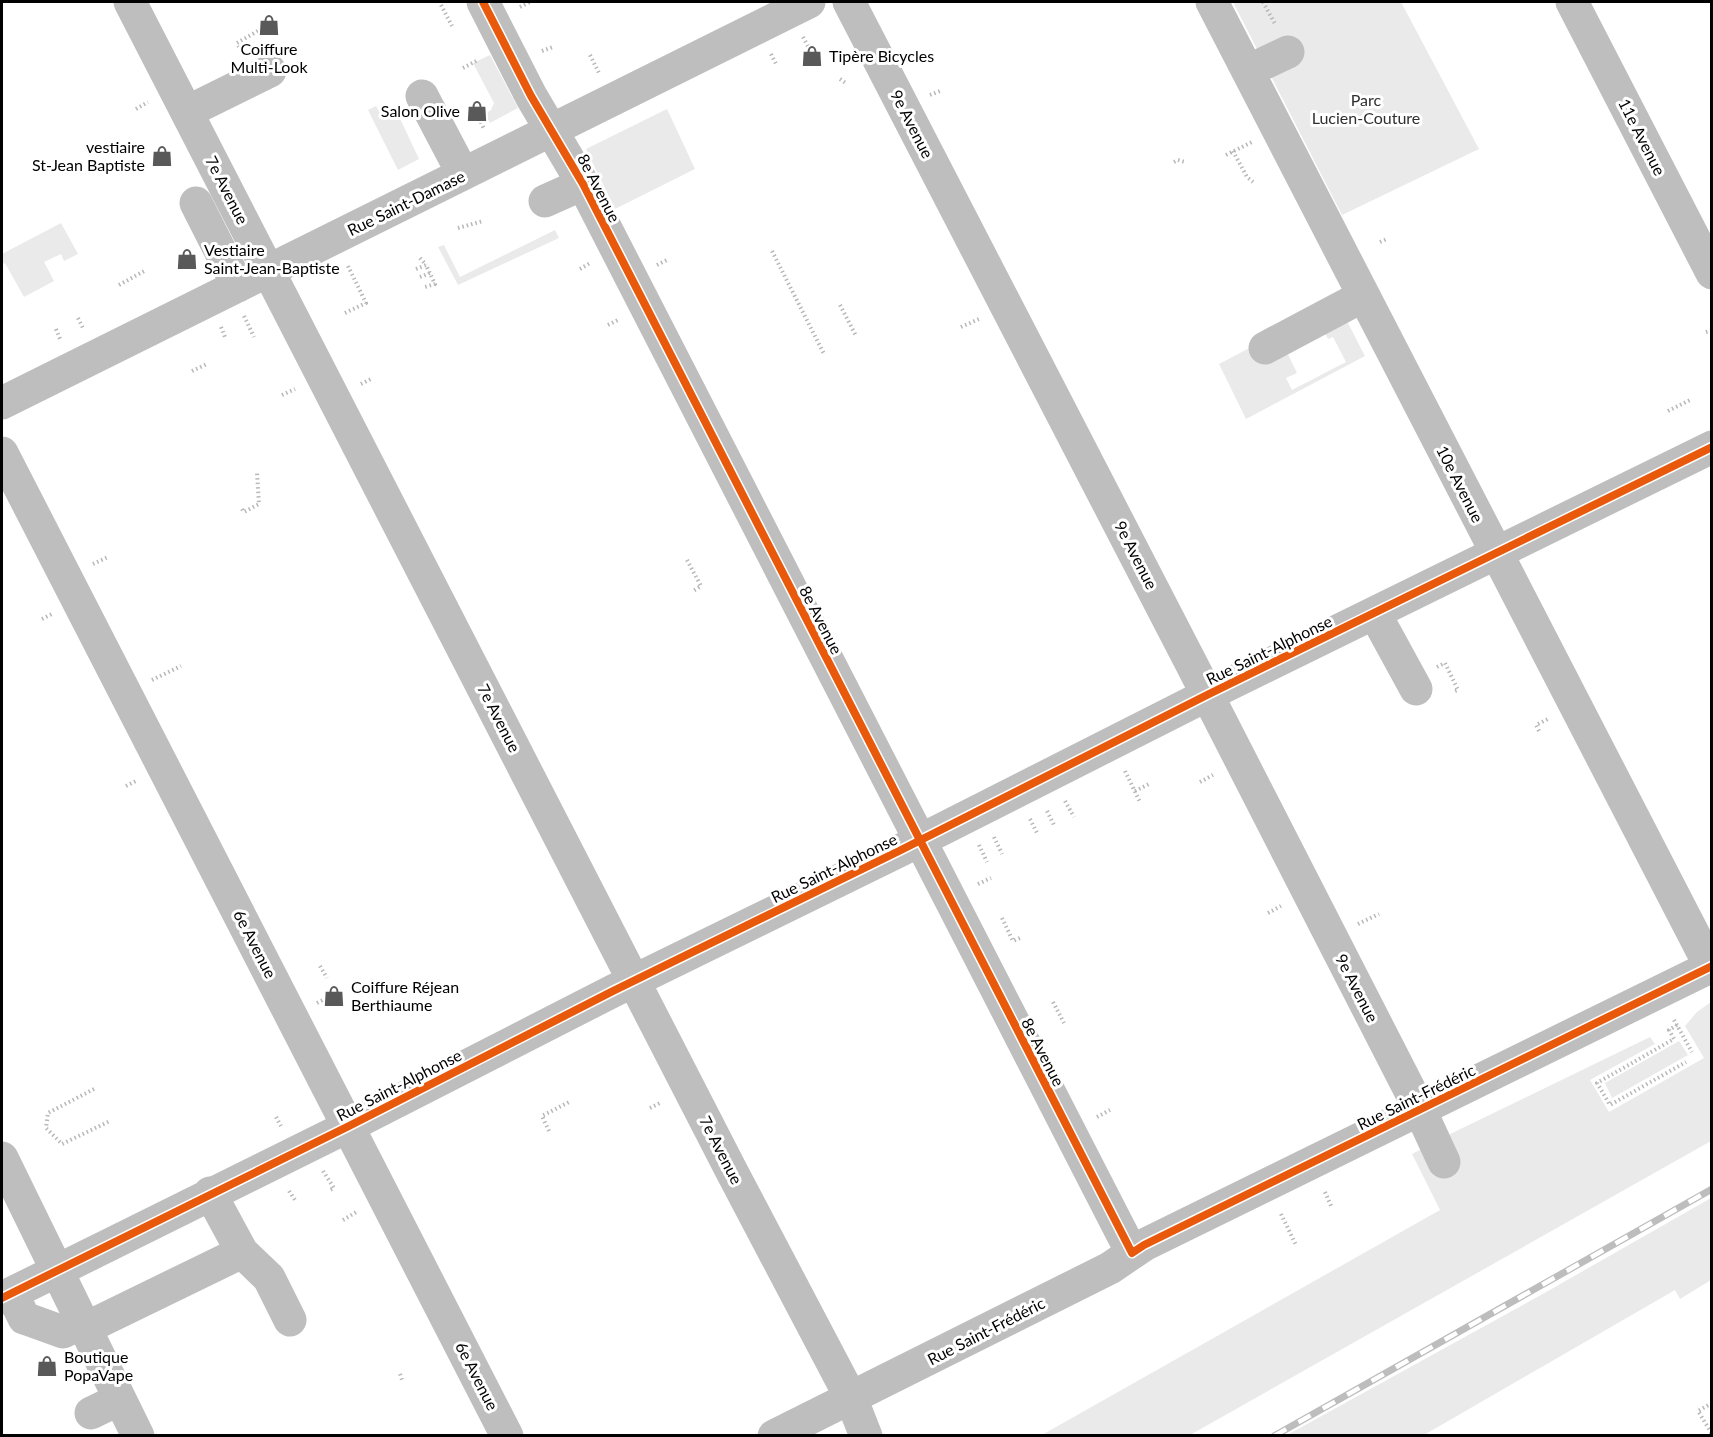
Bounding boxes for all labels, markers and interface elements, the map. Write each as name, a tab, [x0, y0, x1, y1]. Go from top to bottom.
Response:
shop icon: Coiffure Multi-Look	[257, 13, 281, 37]
place label: Coiffure Multi-Look	[230, 39, 308, 76]
shop icon: Tipère Bicycles	[800, 44, 824, 68]
place label: Tipère Bicycles	[829, 46, 934, 65]
street label: 9e Avenue	[887, 86, 938, 161]
park label: Parc Lucien-Couture	[1312, 90, 1420, 127]
street label: 11e Avenue	[1615, 95, 1670, 178]
shop icon: Salon Olive	[465, 99, 489, 123]
place label: Salon Olive	[381, 101, 460, 120]
place label: vestiaire St-Jean Baptiste	[32, 137, 145, 174]
shop icon: vestiaire St-Jean Baptiste	[150, 144, 174, 168]
street label: 8e Avenue	[574, 150, 625, 225]
street label: 7e Avenue	[202, 152, 253, 227]
street label: Rue Saint-Damase	[344, 166, 468, 239]
place label: Vestiaire Saint-Jean-Baptiste	[204, 240, 340, 277]
shop icon: Vestiaire Saint-Jean-Baptiste	[175, 247, 199, 271]
street label: 10e Avenue	[1433, 442, 1488, 525]
street label: 9e Avenue	[1111, 517, 1162, 592]
street label: 8e Avenue	[796, 582, 847, 657]
street label: Rue Saint-Alphonse	[1203, 611, 1335, 688]
street label: 7e Avenue	[474, 680, 525, 755]
street label: Rue Saint-Alphonse	[768, 829, 900, 906]
street label: 6e Avenue	[230, 906, 281, 981]
street label: 9e Avenue	[1332, 950, 1383, 1025]
place label: Coiffure Réjean Berthiaume	[351, 977, 459, 1014]
shop icon: Coiffure Réjean Berthiaume	[322, 984, 346, 1008]
street label: 8e Avenue	[1018, 1014, 1069, 1089]
street label: Rue Saint-Alphonse	[333, 1045, 465, 1124]
street label: Rue Saint-Frédéric	[1354, 1060, 1478, 1133]
street label: 7e Avenue	[696, 1112, 747, 1187]
street label: Rue Saint-Frédéric	[924, 1293, 1048, 1368]
street label: 6e Avenue	[452, 1338, 503, 1413]
place label: Boutique PopaVape	[64, 1347, 133, 1384]
shop icon: Boutique PopaVape	[35, 1354, 59, 1378]

